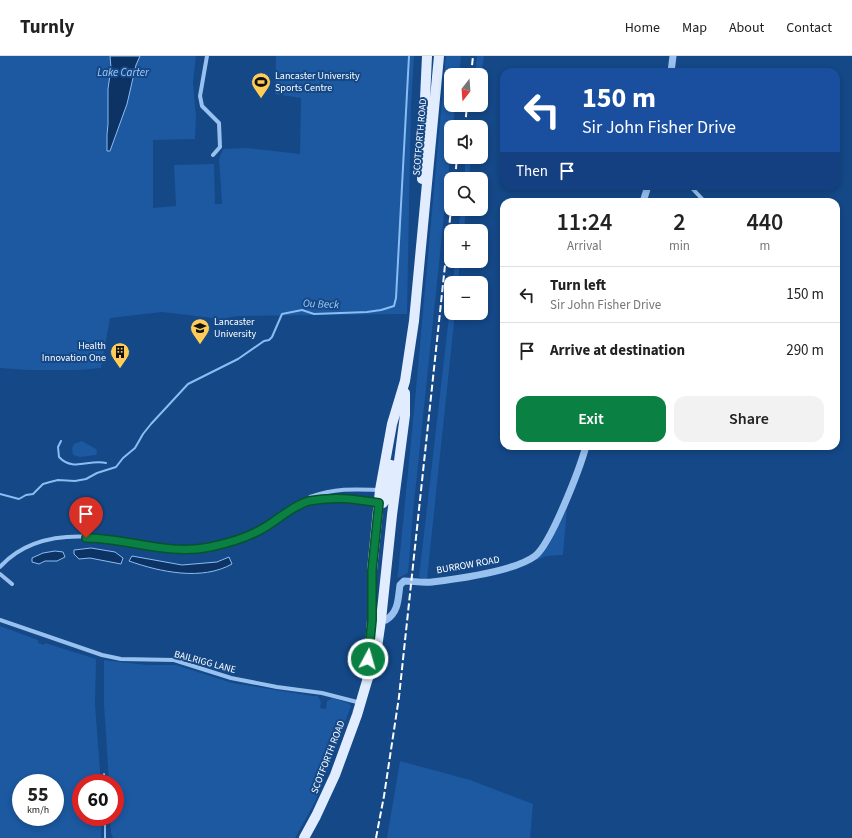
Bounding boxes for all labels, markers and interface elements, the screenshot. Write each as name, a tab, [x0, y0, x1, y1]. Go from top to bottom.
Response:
text: Turnly	[20, 14, 74, 41]
text: Home	[625, 18, 660, 38]
text: Map	[682, 18, 707, 38]
text: About	[729, 18, 764, 38]
text: Contact	[786, 18, 832, 38]
water label: Lake Carter	[97, 65, 150, 80]
north arrow	[444, 68, 488, 112]
map controls	[444, 68, 488, 320]
place label: Lancaster University Sports Centre	[275, 69, 360, 95]
sports icon: Lancaster University Sports Centre	[250, 71, 272, 99]
text: 150 m	[582, 78, 656, 118]
icon: left	[516, 84, 568, 136]
street label: SCOTFORTH ROAD	[410, 98, 430, 176]
text: Sir John Fisher Drive	[582, 115, 736, 140]
button: sound	[444, 120, 488, 164]
icon: arrive	[556, 160, 578, 182]
text: Then	[516, 161, 548, 182]
button: search	[444, 172, 488, 216]
text: 11:24	[557, 205, 612, 240]
text: 2	[673, 205, 686, 240]
text: 440	[747, 205, 783, 240]
button: +	[444, 224, 488, 268]
text: Arrival	[567, 237, 602, 255]
text: min	[669, 237, 690, 255]
text: m	[760, 237, 770, 255]
text: Turn left	[550, 275, 606, 296]
button: −	[444, 276, 488, 320]
icon: left	[516, 284, 538, 306]
text: 150 m	[786, 284, 824, 305]
water label: Ou Beck	[303, 296, 340, 312]
text: Sir John Fisher Drive	[550, 296, 661, 314]
place label: Lancaster University	[214, 315, 256, 341]
school or university icon: Lancaster University	[189, 317, 211, 345]
place label: Health Innovation One	[42, 339, 106, 365]
icon: arrive	[516, 340, 538, 362]
text: Arrive at destination	[550, 340, 685, 361]
text: 290 m	[786, 340, 824, 361]
building icon: Health Innovation One	[109, 341, 131, 369]
button: Exit	[516, 396, 666, 442]
button: Share	[674, 396, 824, 442]
pin	[69, 497, 103, 538]
icon: arrive	[75, 503, 97, 525]
street label: BURROW ROAD	[435, 553, 501, 577]
position arrow	[347, 638, 389, 680]
street label: BAILRIGG LANE	[173, 647, 237, 677]
street label: SCOTFORTH ROAD	[308, 718, 348, 796]
speed limit sign: 60	[72, 774, 124, 826]
text: 55	[27, 781, 49, 809]
text: km/h	[27, 803, 49, 817]

